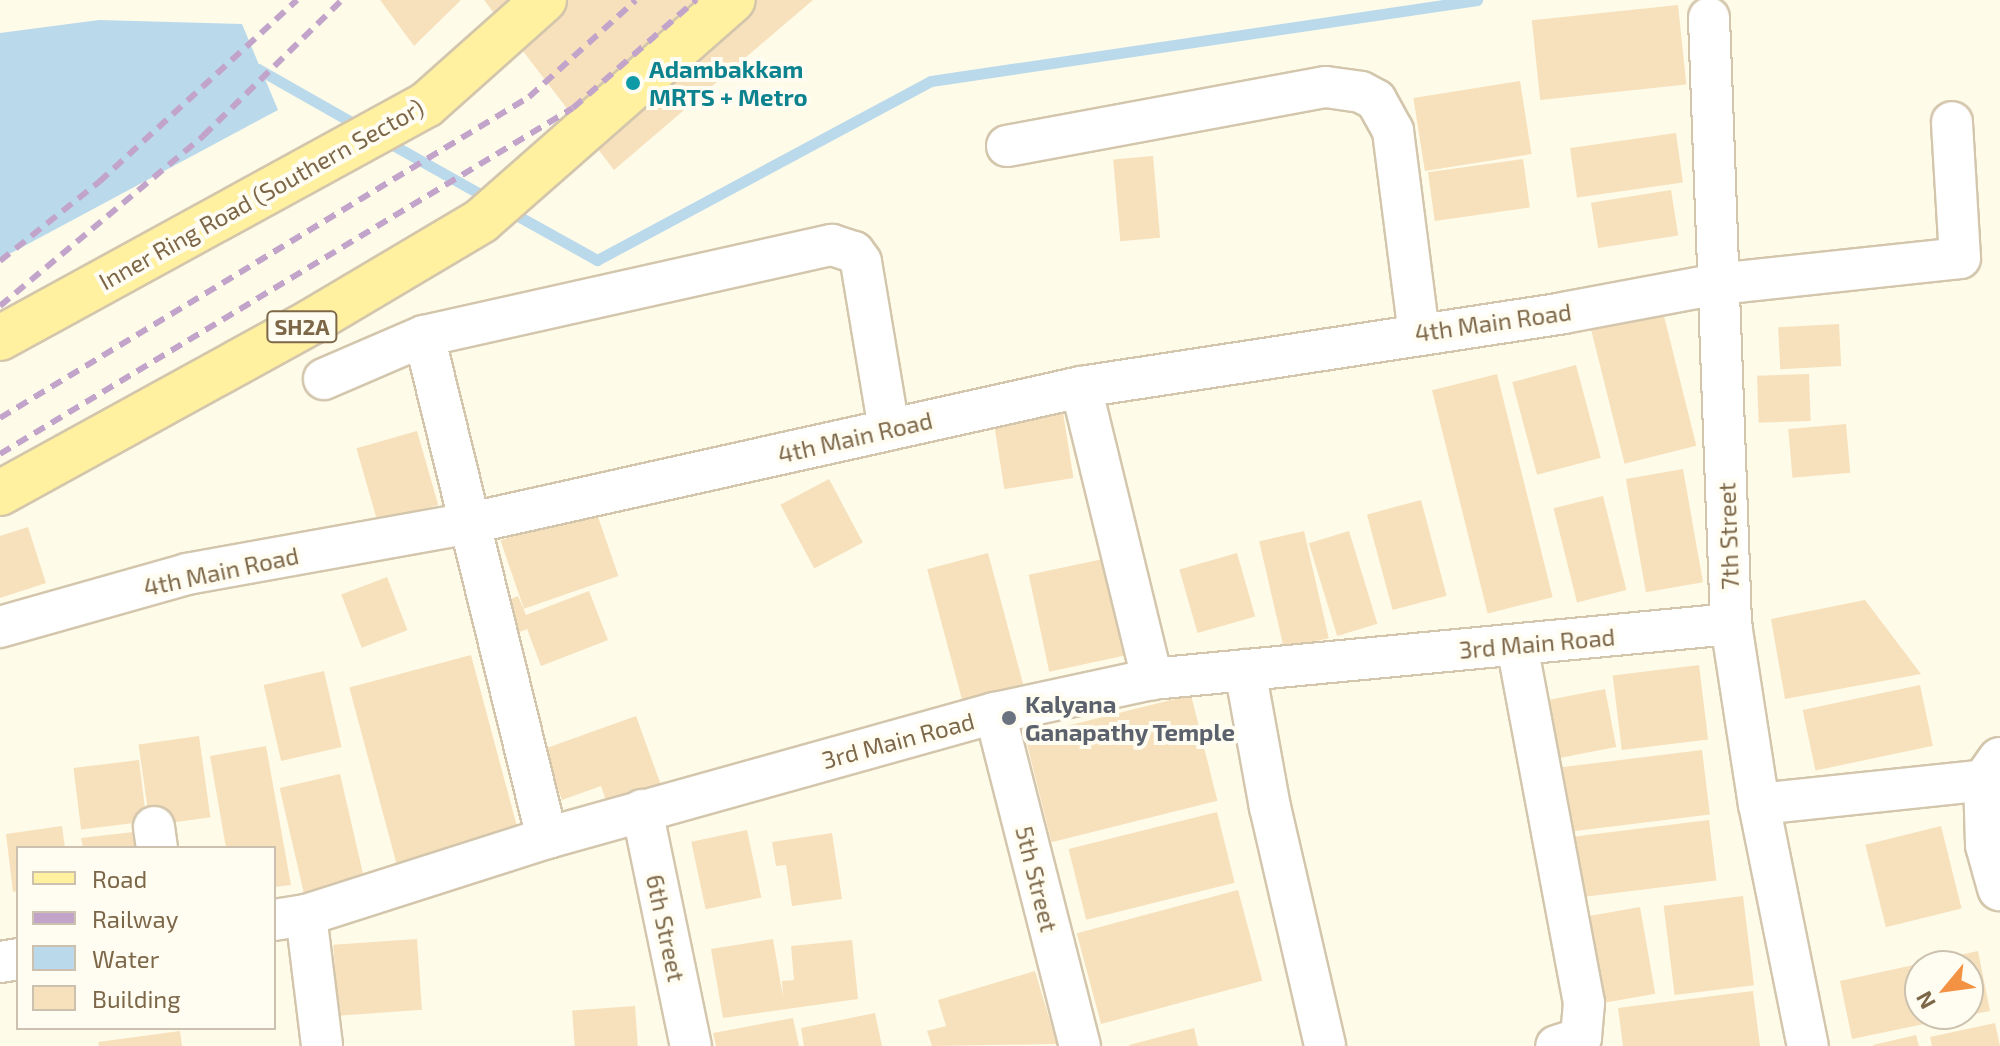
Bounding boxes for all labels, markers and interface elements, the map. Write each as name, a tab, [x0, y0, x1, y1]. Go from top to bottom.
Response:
place label: Adambakkam MRTS + Metro	[649, 55, 808, 111]
marker: Adambakkam MRTS + Metro	[624, 74, 642, 92]
street label: Inner Ring Road (Southern Sector)	[93, 92, 429, 296]
street label: 4th Main Road	[1413, 297, 1573, 347]
road number: SH2A	[266, 309, 338, 345]
street label: 4th Main Road	[775, 405, 935, 469]
street label: 7th Street	[1712, 482, 1744, 590]
street label: 4th Main Road	[141, 540, 301, 602]
street label: 3rd Main Road	[1458, 622, 1616, 664]
place label: Kalyana Ganapathy Temple	[1025, 690, 1236, 746]
street label: 3rd Main Road	[819, 706, 977, 774]
marker: Kalyana Ganapathy Temple	[1000, 709, 1018, 727]
street label: 5th Street	[1010, 823, 1064, 935]
legend	[16, 846, 276, 1030]
text: Road	[92, 864, 147, 893]
street label: 6th Street	[641, 872, 691, 984]
text: Railway	[92, 904, 178, 933]
text: Water	[92, 944, 159, 973]
north arrow	[1904, 950, 1984, 1030]
text: Building	[92, 984, 181, 1013]
text: N	[1910, 987, 1940, 1014]

